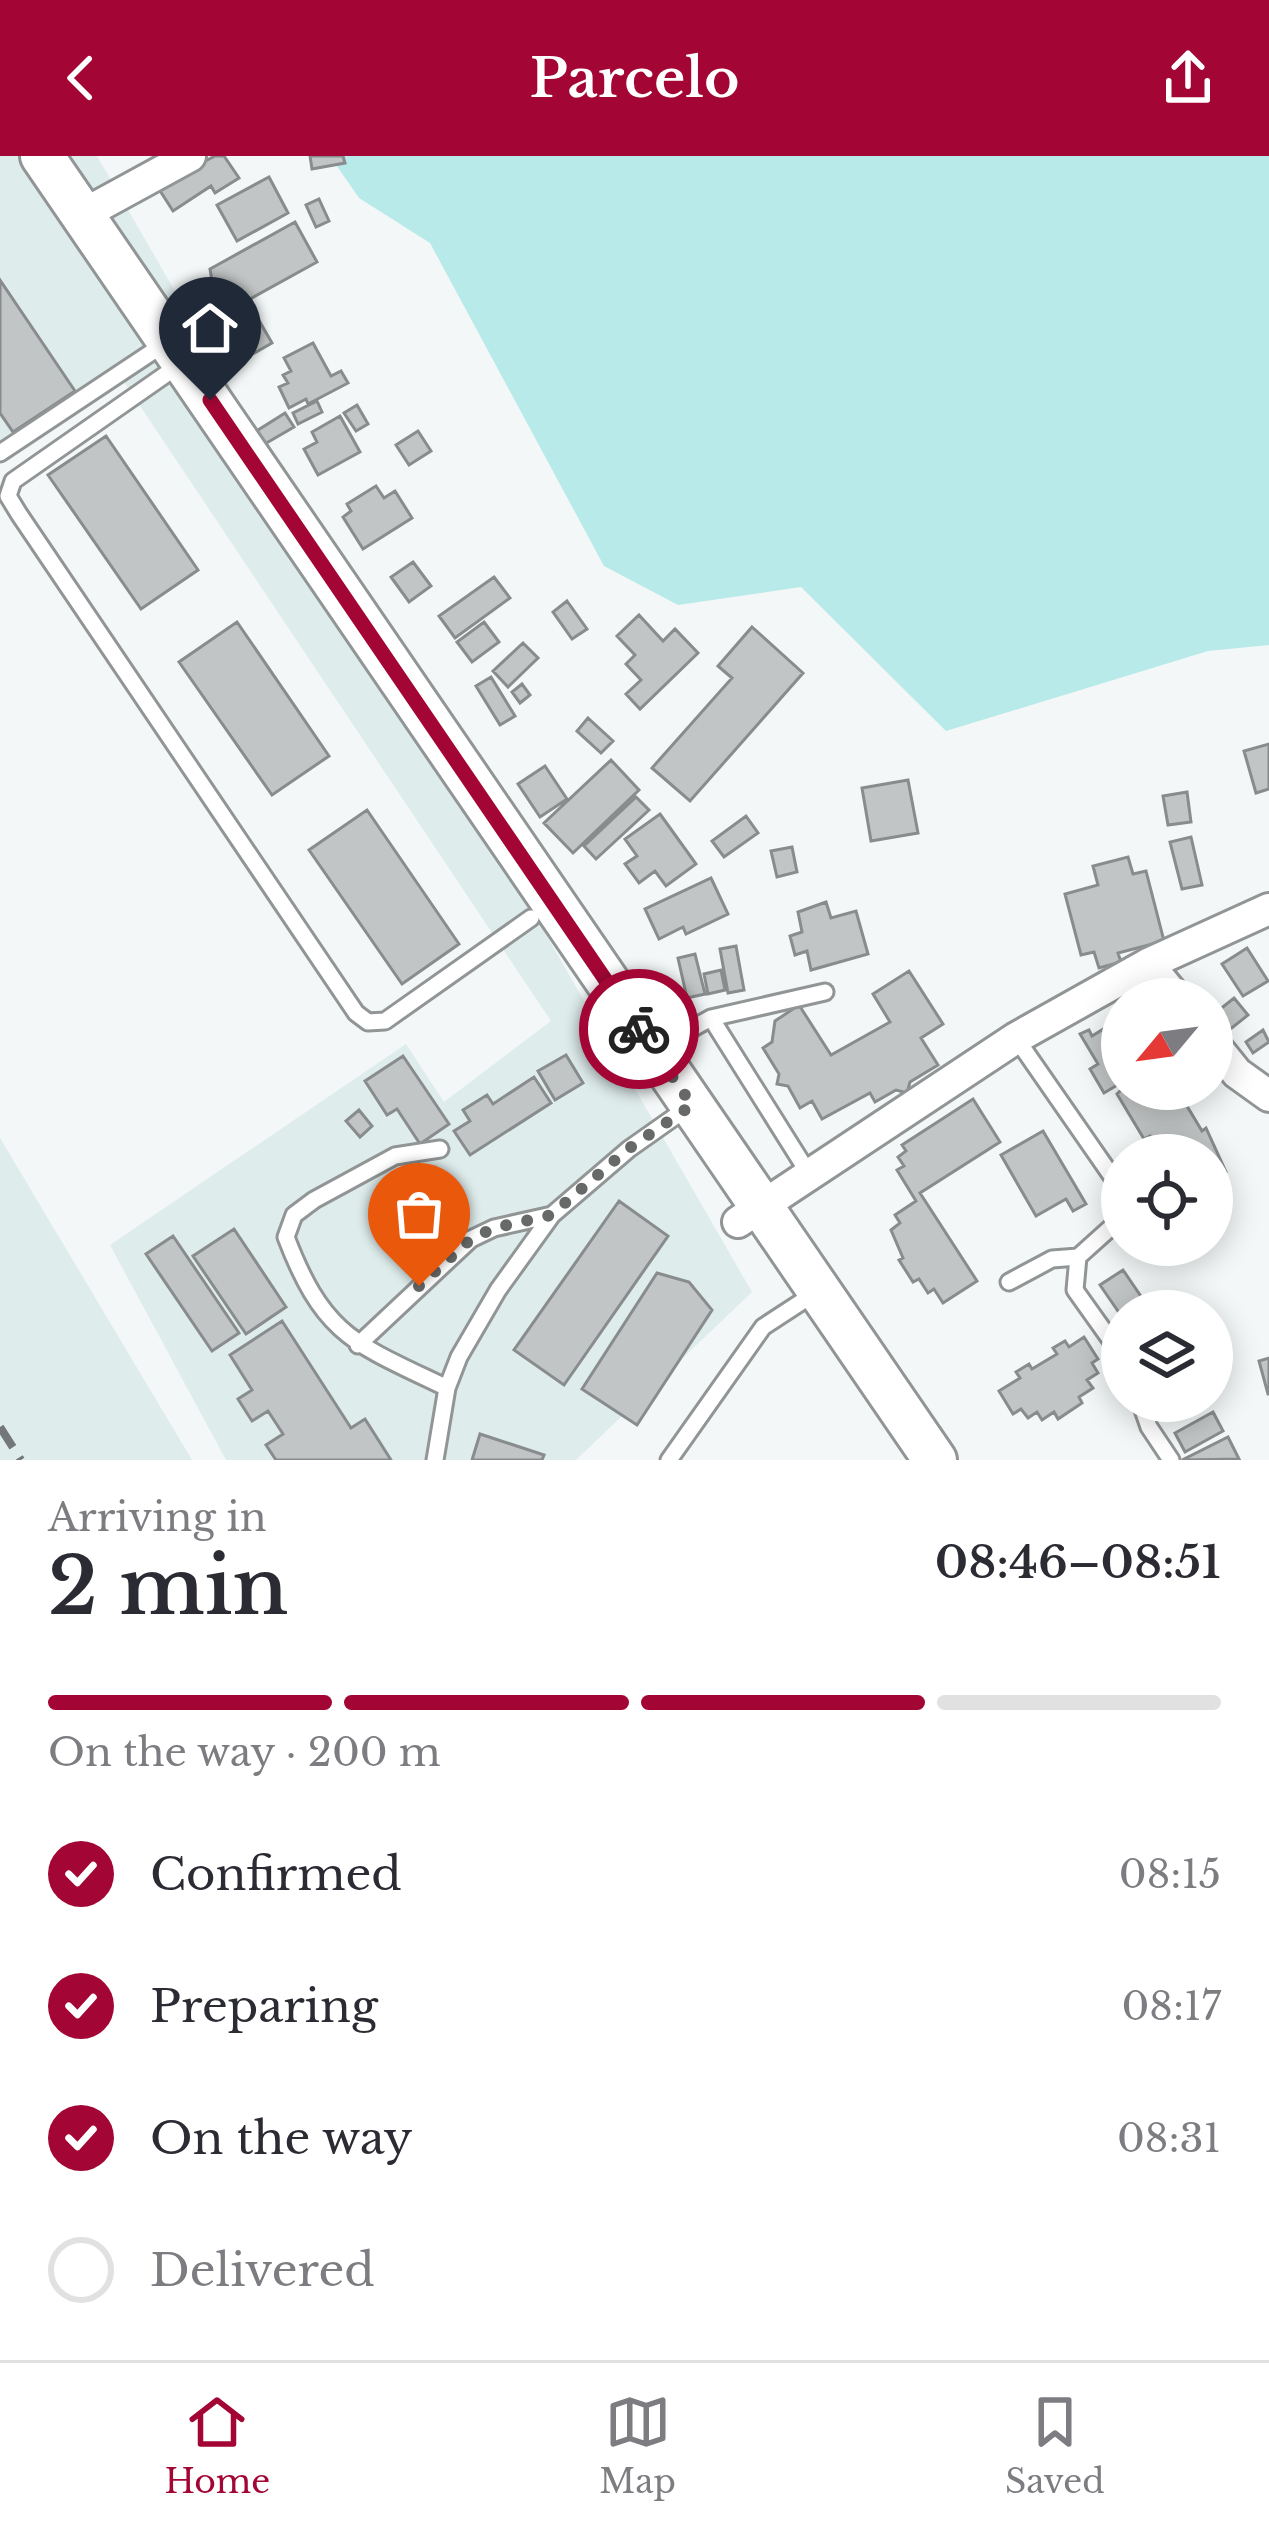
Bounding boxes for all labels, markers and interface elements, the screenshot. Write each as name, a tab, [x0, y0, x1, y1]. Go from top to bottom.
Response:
icon: back	[48, 45, 114, 111]
text: Parcelo	[530, 45, 739, 112]
icon: share	[1155, 45, 1221, 111]
pin	[159, 277, 261, 400]
icon: home	[177, 295, 243, 361]
courier	[579, 969, 699, 1089]
north arrow	[1101, 978, 1233, 1110]
map controls	[1101, 978, 1233, 1422]
icon: bike	[606, 996, 672, 1062]
button: locate	[1101, 1134, 1233, 1266]
pin	[368, 1163, 470, 1286]
icon: bag	[386, 1181, 452, 1247]
button: layers	[1101, 1290, 1233, 1422]
text: Arriving in	[48, 1493, 267, 1542]
text: 08:46–08:51	[935, 1534, 1221, 1590]
text: 2 min	[48, 1538, 288, 1635]
text: On the way · 200 m	[48, 1728, 441, 1777]
icon: check	[48, 1841, 114, 1907]
text: Confirmed	[150, 1846, 402, 1902]
text: 08:15	[1119, 1850, 1221, 1899]
icon: check	[48, 1973, 114, 2039]
text: Preparing	[150, 1978, 378, 2034]
text: 08:17	[1121, 1982, 1221, 2031]
icon: check	[48, 2105, 114, 2171]
text: On the way	[150, 2110, 413, 2166]
text: 08:31	[1117, 2114, 1221, 2163]
text: Delivered	[150, 2242, 375, 2298]
tab: Home	[165, 2389, 270, 2502]
tab: Map	[599, 2389, 676, 2502]
tab: Saved	[1005, 2389, 1104, 2502]

